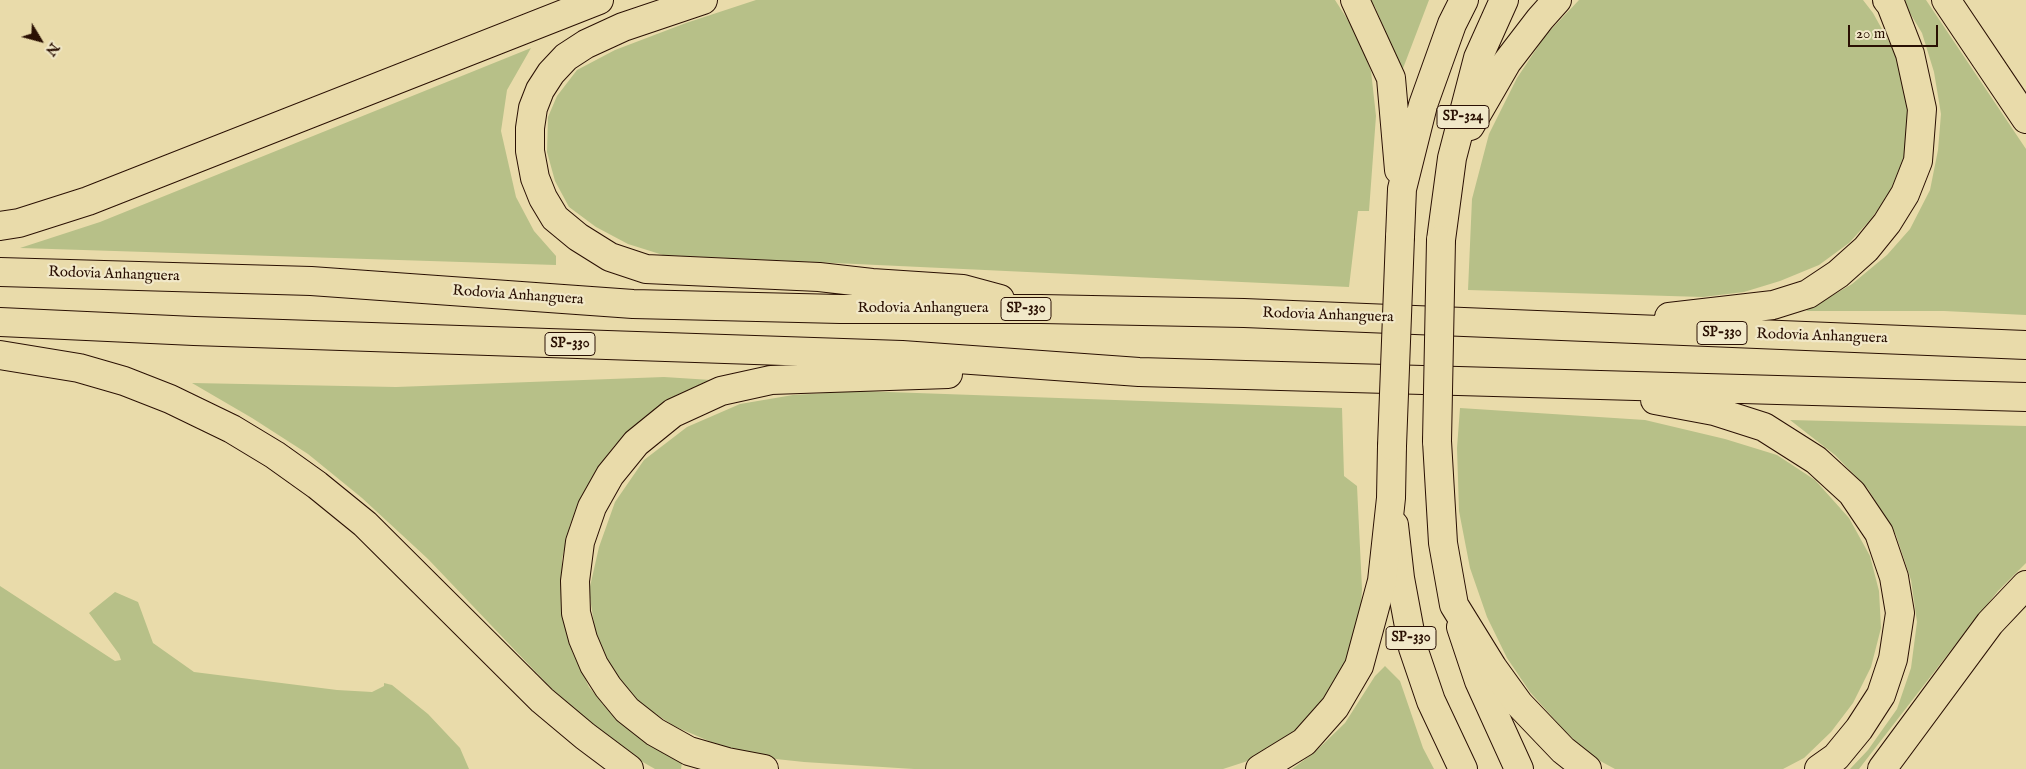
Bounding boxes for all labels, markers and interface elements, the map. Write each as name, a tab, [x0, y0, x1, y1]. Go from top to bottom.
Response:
north arrow	[15, 15, 65, 65]
scale bar	[1851, 15, 1941, 47]
text: 20 m	[1856, 24, 1885, 43]
text: N	[41, 39, 63, 59]
road number: SP-324	[1437, 105, 1489, 128]
street label: Rodovia Anhanguera	[48, 264, 180, 286]
street label: Rodovia Anhanguera	[452, 282, 584, 310]
road number: SP-330	[1001, 298, 1051, 320]
street label: Rodovia Anhanguera	[857, 300, 989, 318]
street label: Rodovia Anhanguera	[1262, 305, 1394, 327]
road number: SP-330	[1697, 322, 1747, 344]
street label: Rodovia Anhanguera	[1756, 326, 1888, 348]
road number: SP-330	[545, 332, 595, 356]
road number: SP-330	[1386, 626, 1436, 650]

